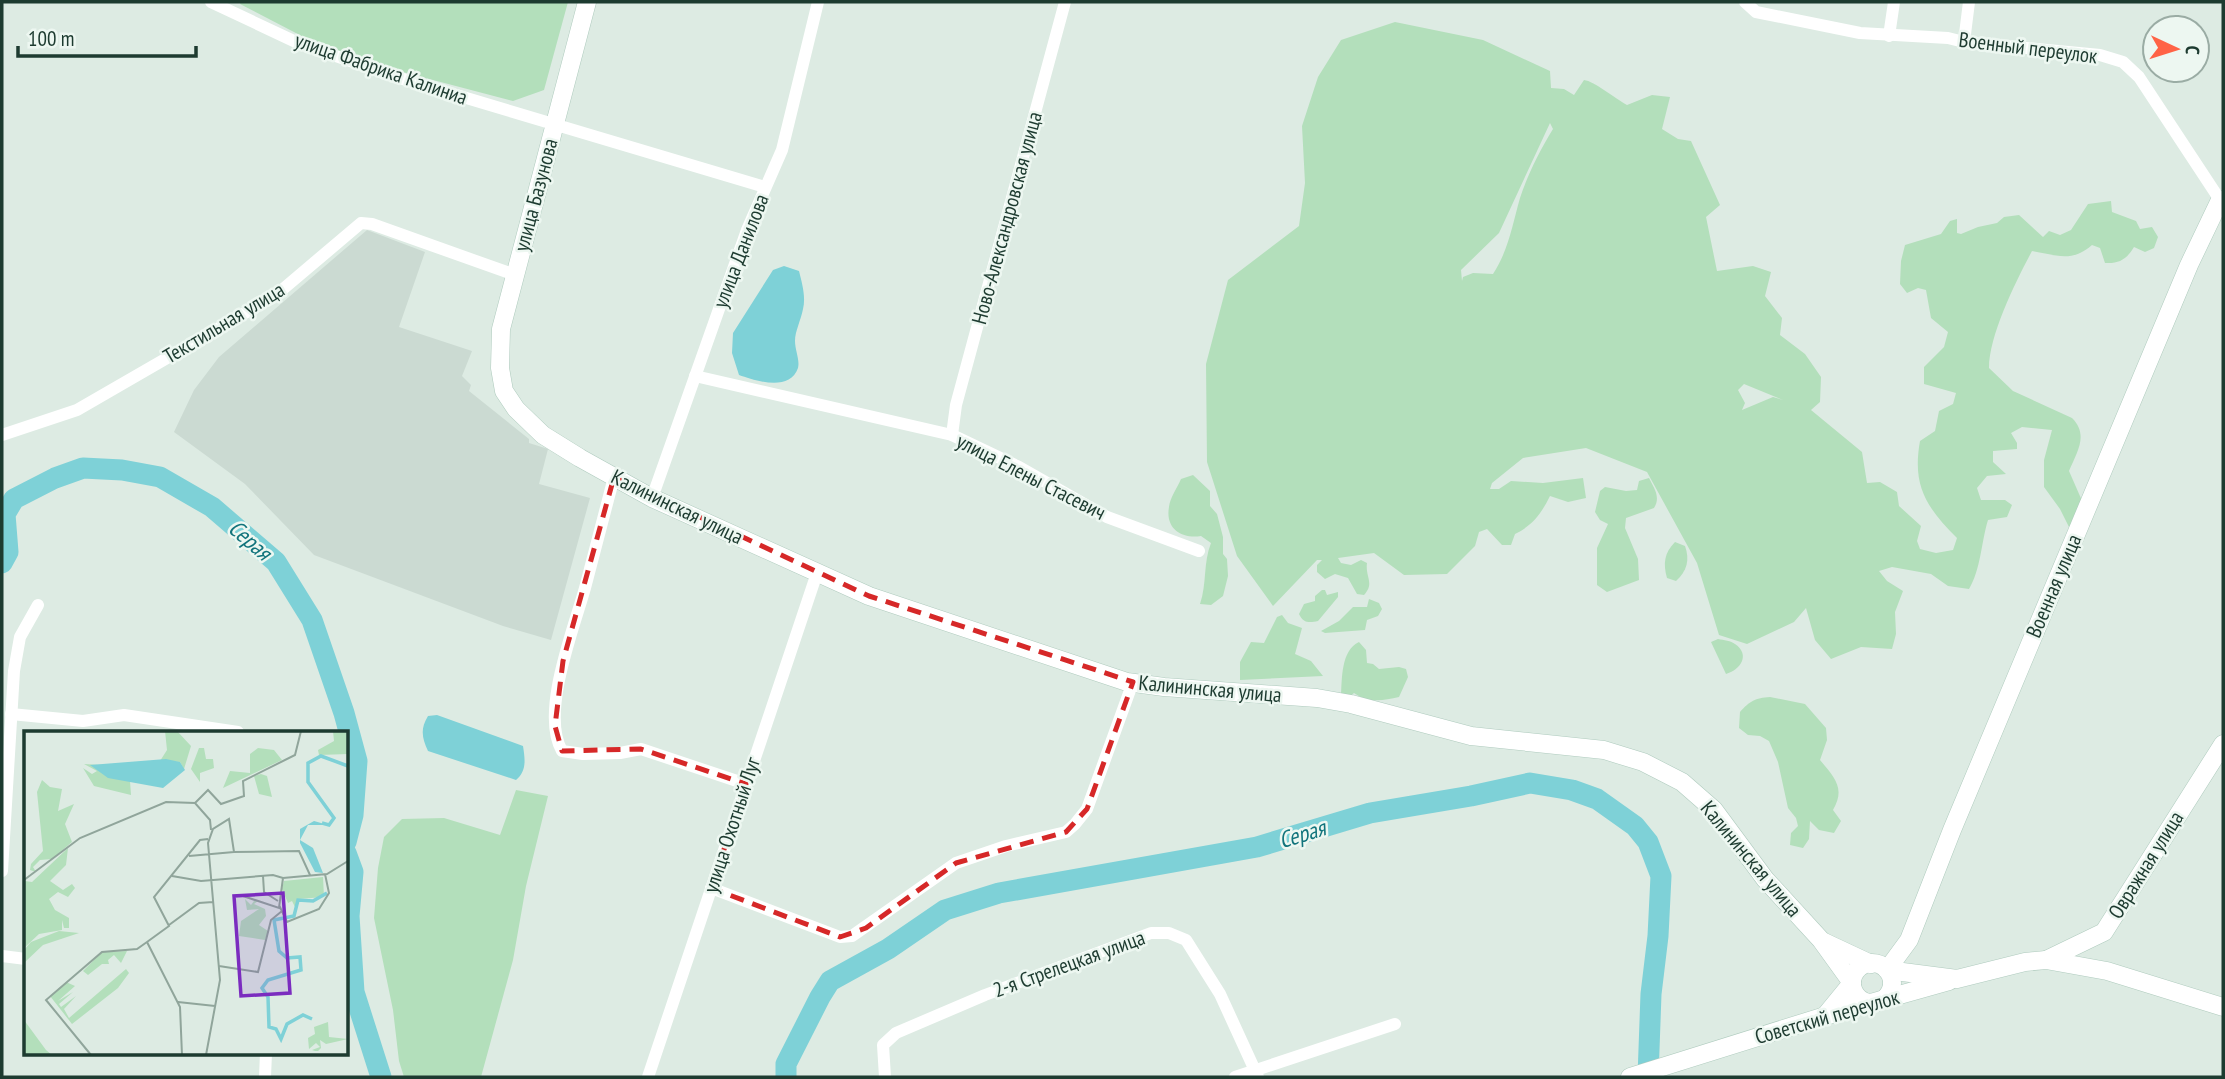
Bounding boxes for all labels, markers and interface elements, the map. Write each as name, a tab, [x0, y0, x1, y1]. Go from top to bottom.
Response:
scale bar	[18, 14, 196, 58]
north arrow	[2141, 14, 2211, 84]
text: 100 m	[28, 25, 74, 52]
street label: улица Фабрика Калиниа	[291, 26, 471, 111]
street label: Военный переулок	[1957, 26, 2099, 69]
text: С	[2181, 45, 2205, 56]
street label: Ново-Александровская улица	[965, 109, 1048, 327]
street label: улица Базунова	[508, 136, 564, 254]
street label: улица Данилова	[706, 190, 775, 312]
street label: Текстильная улица	[158, 276, 289, 369]
street label: улица Елены Стасевич	[952, 427, 1110, 526]
street label: Калининская улица	[607, 463, 748, 550]
water label: Серая	[223, 513, 279, 568]
street label: Военная улица	[2020, 530, 2087, 642]
street label: Калининская улица	[1137, 669, 1283, 708]
inset map	[24, 731, 348, 1054]
street label: улица Охотный Луг	[697, 753, 766, 896]
street label: Калининская улица	[1695, 795, 1808, 922]
street label: Овражная улица	[2102, 806, 2189, 924]
water label: Серая	[1275, 812, 1331, 854]
street label: 2-я Стрелецкая улица	[989, 924, 1148, 1003]
street label: Советский переулок	[1752, 983, 1902, 1050]

